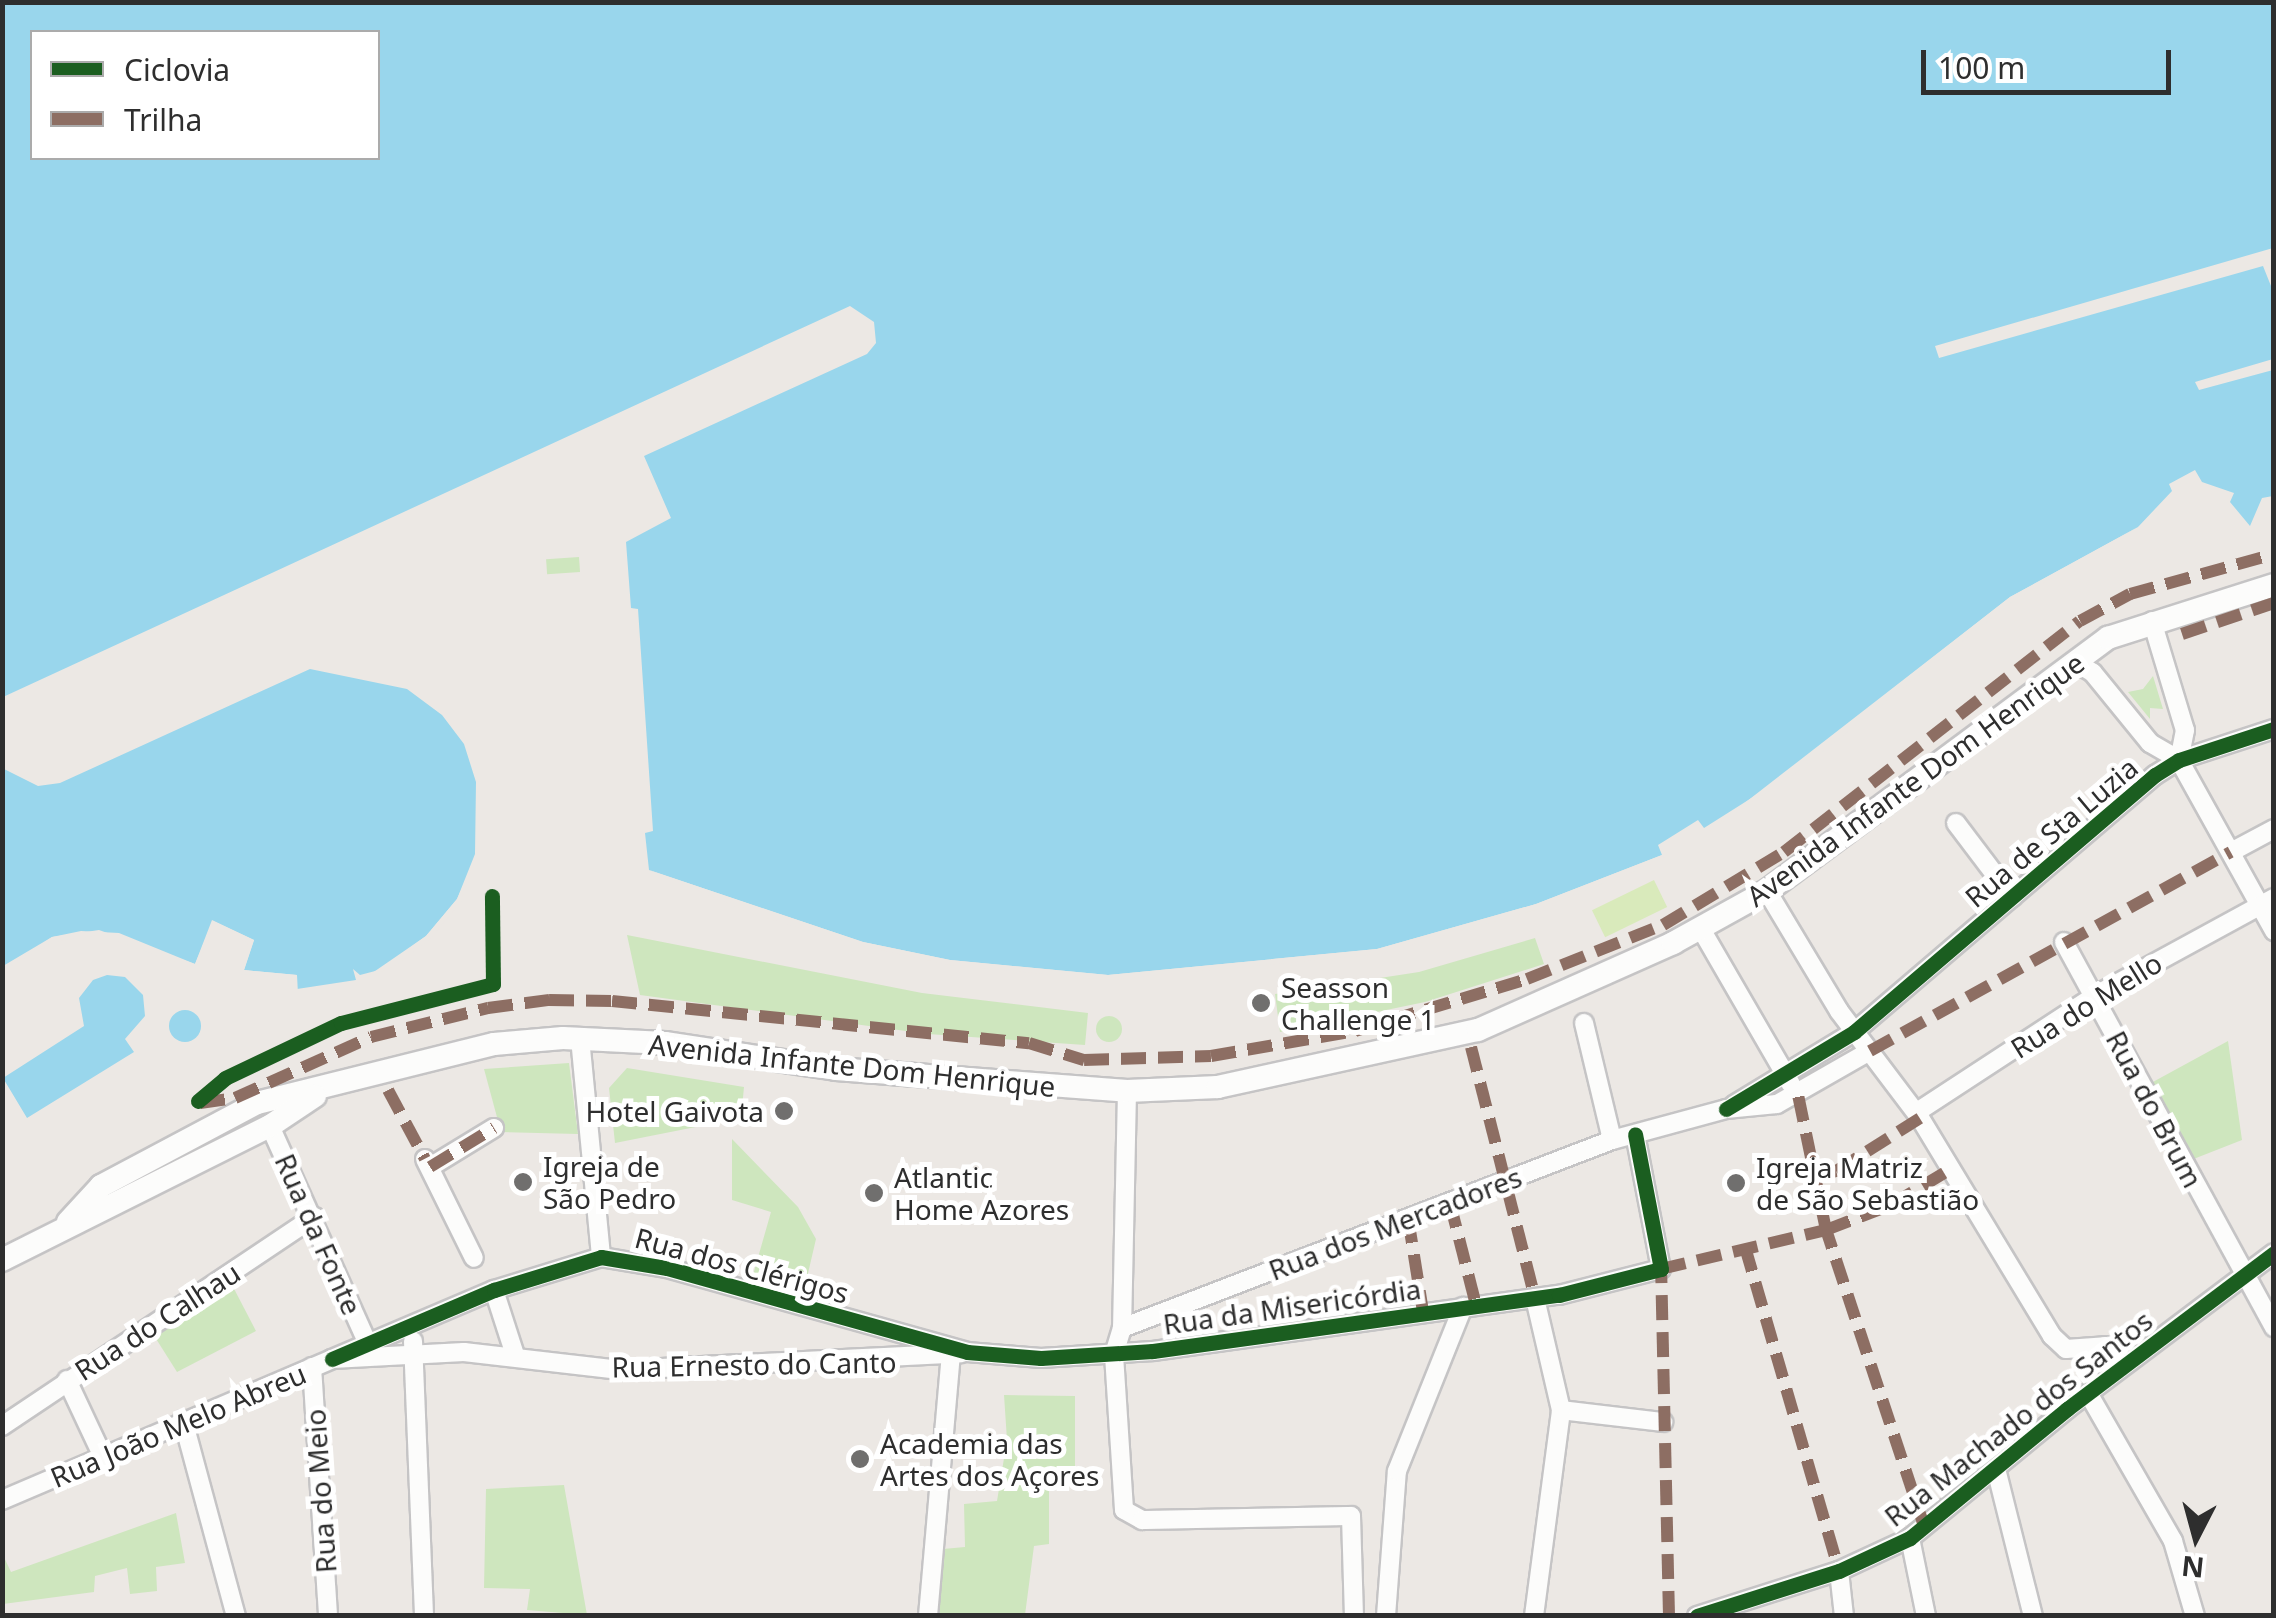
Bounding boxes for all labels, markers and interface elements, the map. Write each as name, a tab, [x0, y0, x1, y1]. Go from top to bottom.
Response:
legend	[30, 30, 380, 160]
scale bar	[1926, 30, 2176, 92]
text: 100 m	[1938, 47, 2025, 88]
text: Ciclovia	[124, 49, 230, 90]
text: Trilha	[124, 99, 202, 140]
street label: Avenida Infante Dom Henrique	[1740, 645, 2090, 913]
street label: Rua de Sta Luzia	[1958, 750, 2144, 914]
street label: Rua do Mello	[2004, 945, 2168, 1065]
place label: Seasson Challenge 1	[1281, 970, 1436, 1036]
marker: Seasson Challenge 1	[1250, 992, 1272, 1014]
street label: Rua do Brum	[2100, 1025, 2210, 1193]
street label: Avenida Infante Dom Henrique	[647, 1027, 1057, 1103]
place label: Hotel Gaivota	[586, 1094, 764, 1128]
marker: Hotel Gaivota	[773, 1100, 795, 1122]
street label: Rua da Fonte	[269, 1148, 369, 1320]
place label: Igreja de São Pedro	[543, 1149, 676, 1215]
place label: Igreja Matriz de São Sebastião	[1756, 1150, 1979, 1216]
street label: Rua dos Mercadores	[1264, 1159, 1526, 1287]
place label: Atlantic Home Azores	[894, 1160, 1069, 1226]
marker: Igreja de São Pedro	[512, 1171, 534, 1193]
marker: Igreja Matriz de São Sebastião	[1725, 1172, 1747, 1194]
marker: Atlantic Home Azores	[863, 1182, 885, 1204]
street label: Rua dos Clérigos	[632, 1220, 852, 1310]
street label: Rua do Calhau	[68, 1255, 246, 1387]
street label: Rua da Misericórdia	[1161, 1271, 1423, 1341]
street label: Rua Machado dos Santos	[1877, 1303, 2159, 1533]
street label: Rua Ernesto do Canto	[611, 1345, 897, 1383]
street label: Rua João Melo Abreu	[45, 1356, 311, 1494]
street label: Rua do Meio	[298, 1408, 342, 1574]
place label: Academia das Artes dos Açores	[880, 1426, 1099, 1492]
marker: Academia das Artes dos Açores	[849, 1448, 871, 1470]
north arrow	[2146, 1488, 2246, 1588]
text: N	[2180, 1548, 2206, 1588]

